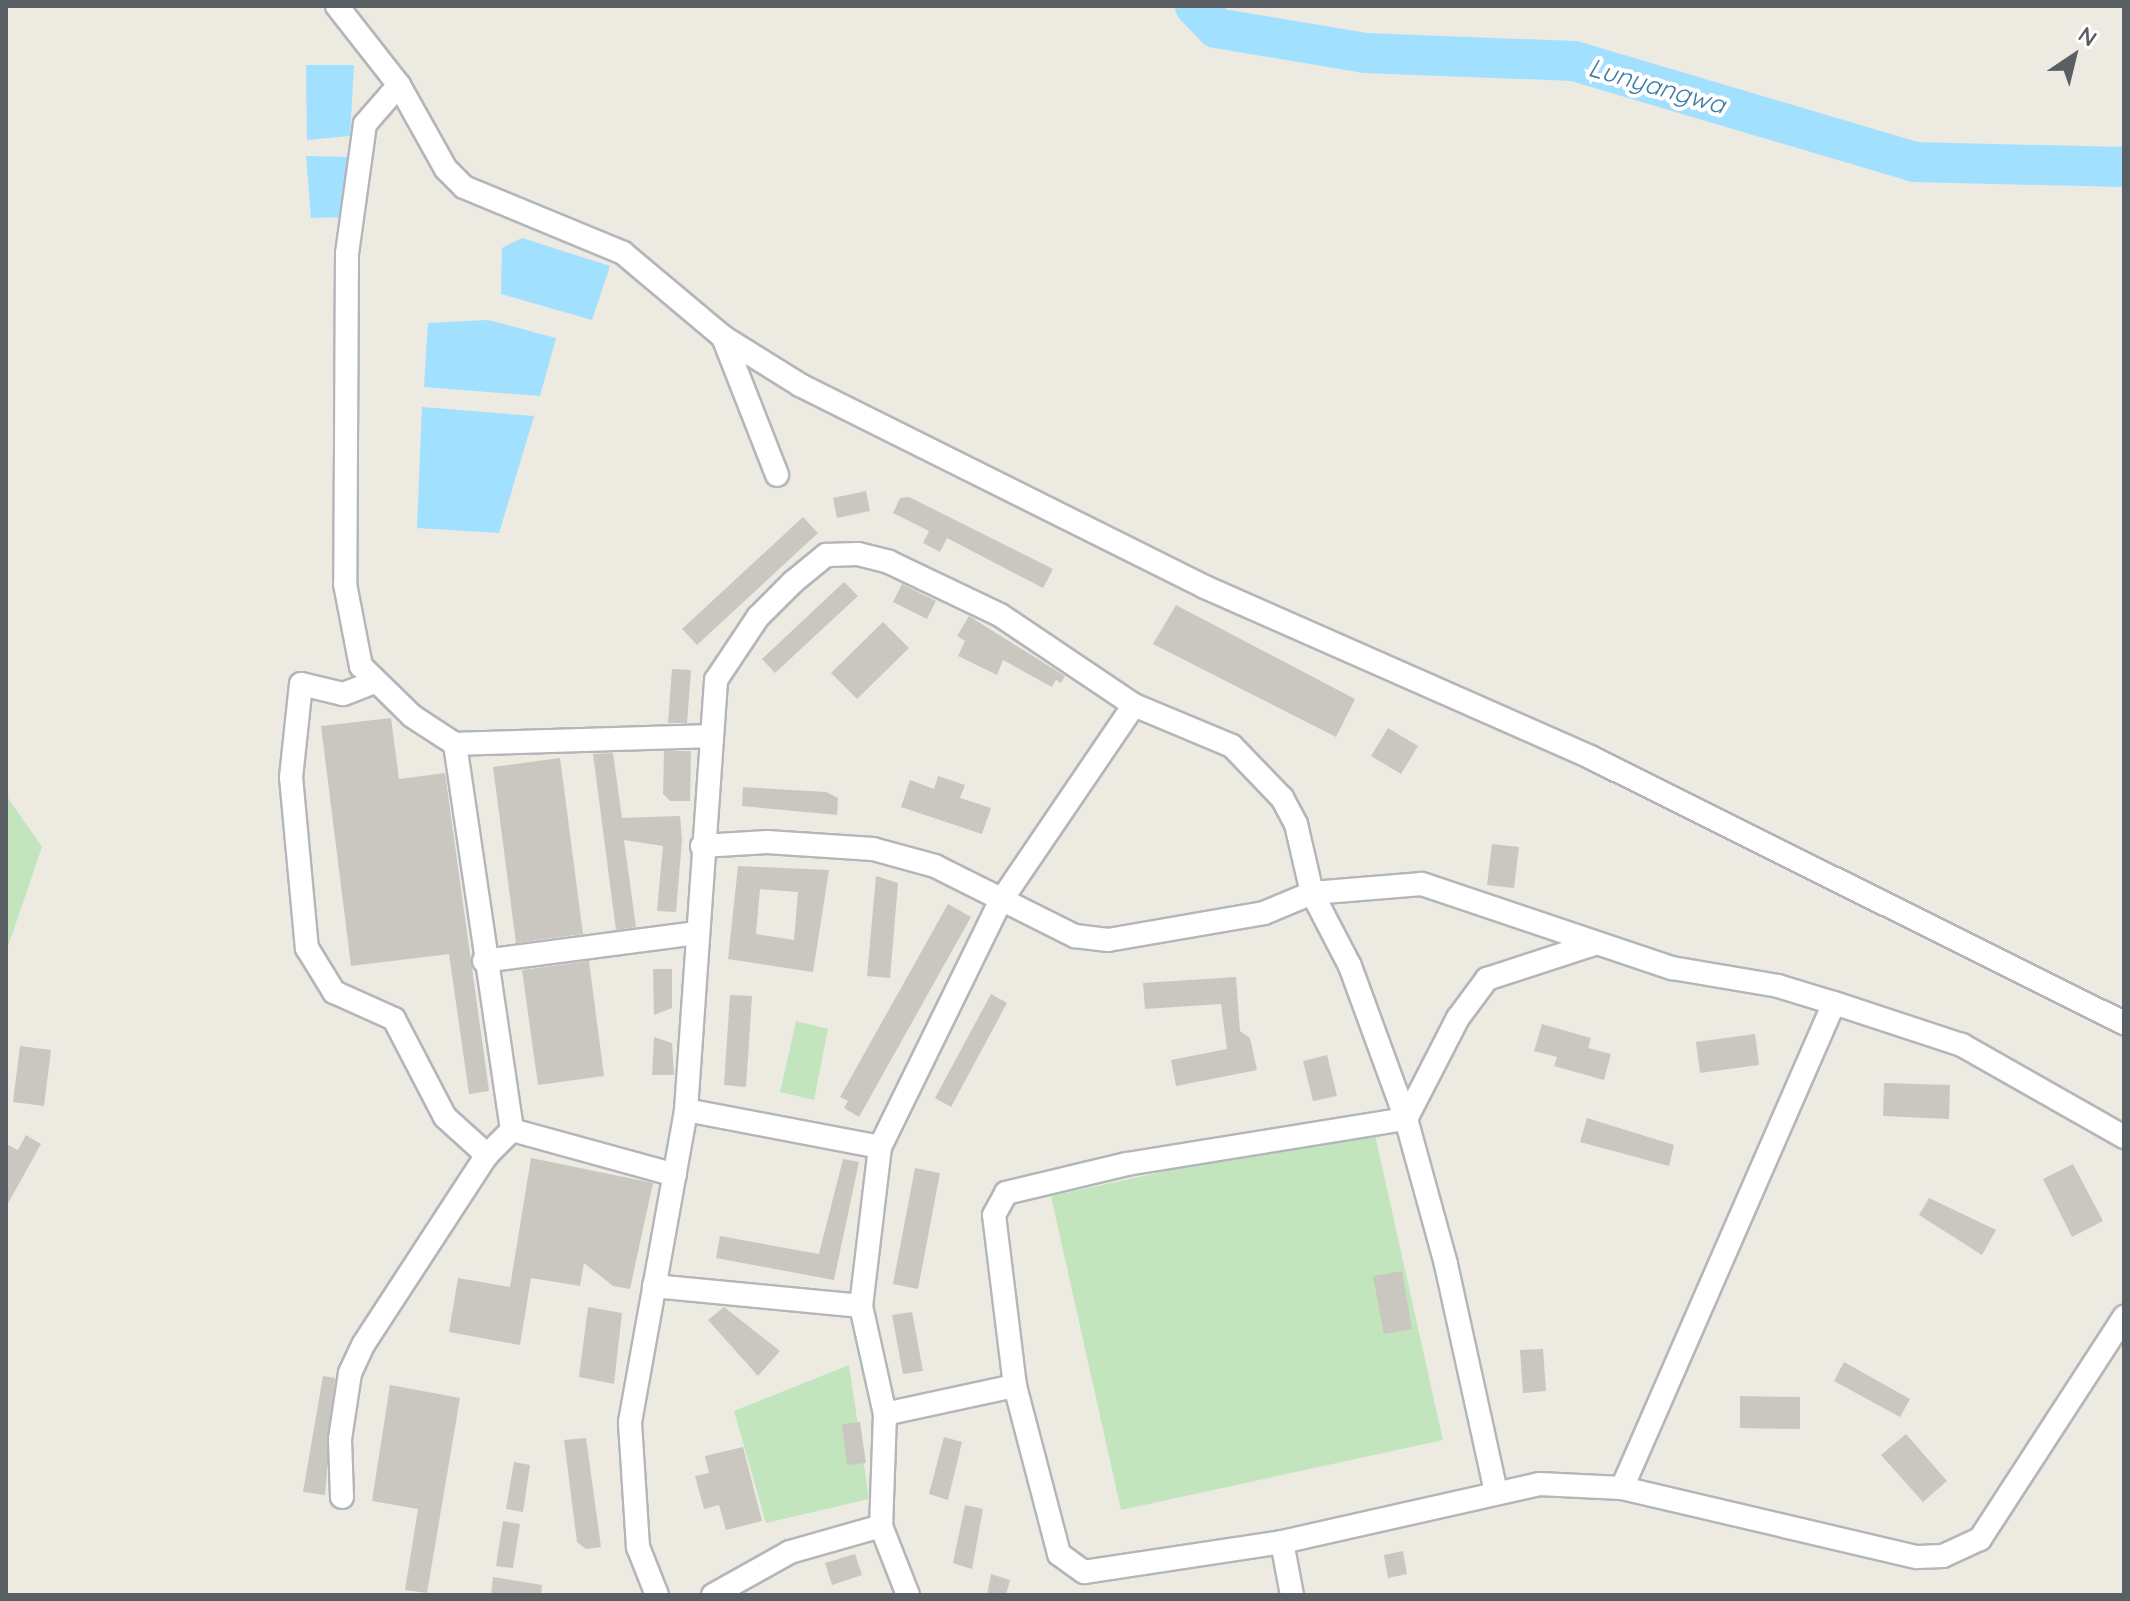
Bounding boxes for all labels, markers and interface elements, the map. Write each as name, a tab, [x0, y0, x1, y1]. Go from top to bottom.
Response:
north arrow	[2034, 16, 2114, 96]
text: N	[2073, 20, 2102, 52]
water label: Lunyangwa	[1585, 52, 1729, 120]

